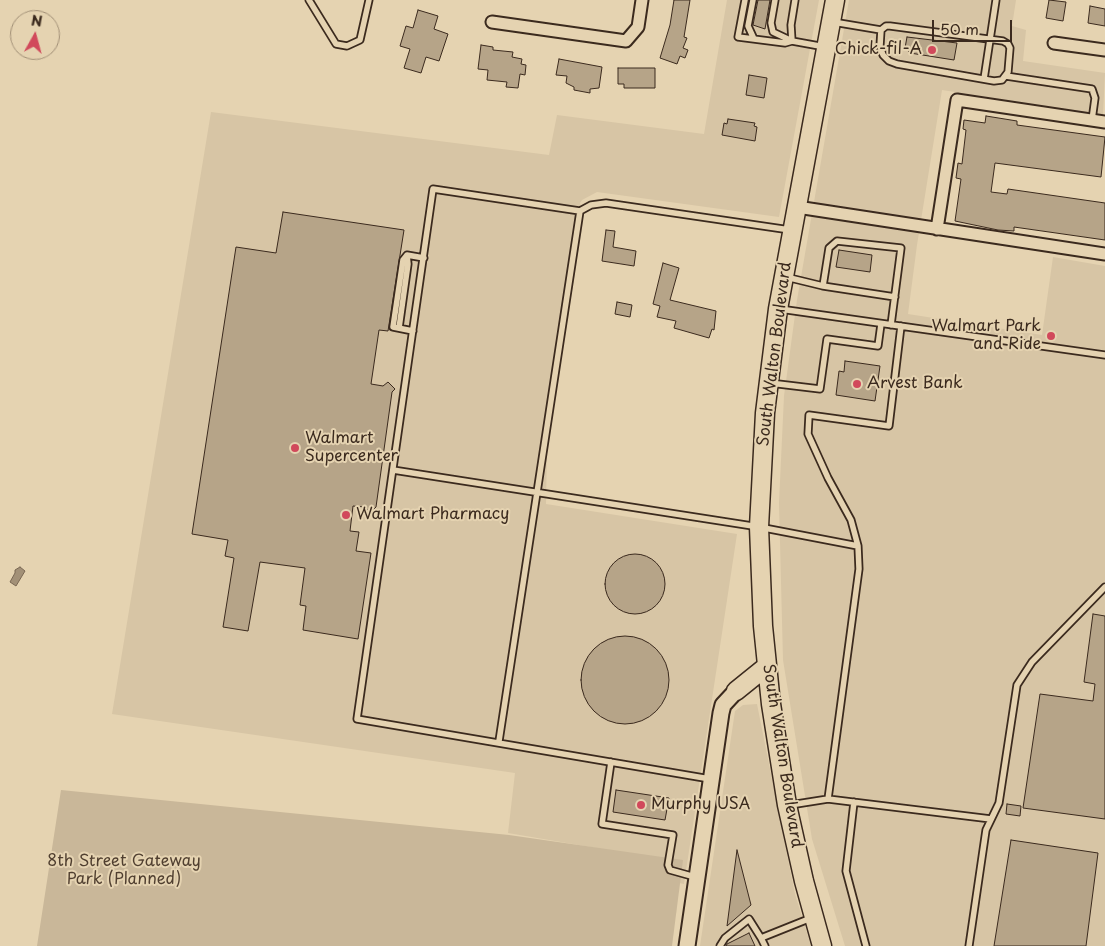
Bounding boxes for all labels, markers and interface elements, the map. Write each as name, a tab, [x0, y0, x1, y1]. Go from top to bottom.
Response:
north arrow	[10, 10, 60, 60]
text: N	[30, 10, 44, 32]
scale bar	[935, 10, 1015, 42]
text: 50 m	[940, 17, 979, 40]
place label: Chick-fil-A	[835, 40, 922, 60]
marker: Chick-fil-A	[926, 44, 938, 56]
street label: South Walton Boulevard	[754, 261, 796, 447]
place label: Walmart Park and Ride	[932, 317, 1041, 355]
marker: Walmart Park and Ride	[1045, 330, 1057, 342]
place label: Arvest Bank	[867, 374, 963, 394]
marker: Arvest Bank	[851, 378, 863, 390]
place label: Walmart Supercenter	[305, 429, 398, 467]
marker: Walmart Supercenter	[289, 442, 301, 454]
place label: Walmart Pharmacy	[356, 505, 509, 525]
marker: Walmart Pharmacy	[340, 509, 352, 521]
street label: South Walton Boulevard	[758, 663, 806, 849]
place label: Murphy USA	[651, 795, 750, 815]
marker: Murphy USA	[635, 799, 647, 811]
park label: 8th Street Gateway Park (Planned)	[47, 852, 201, 890]

